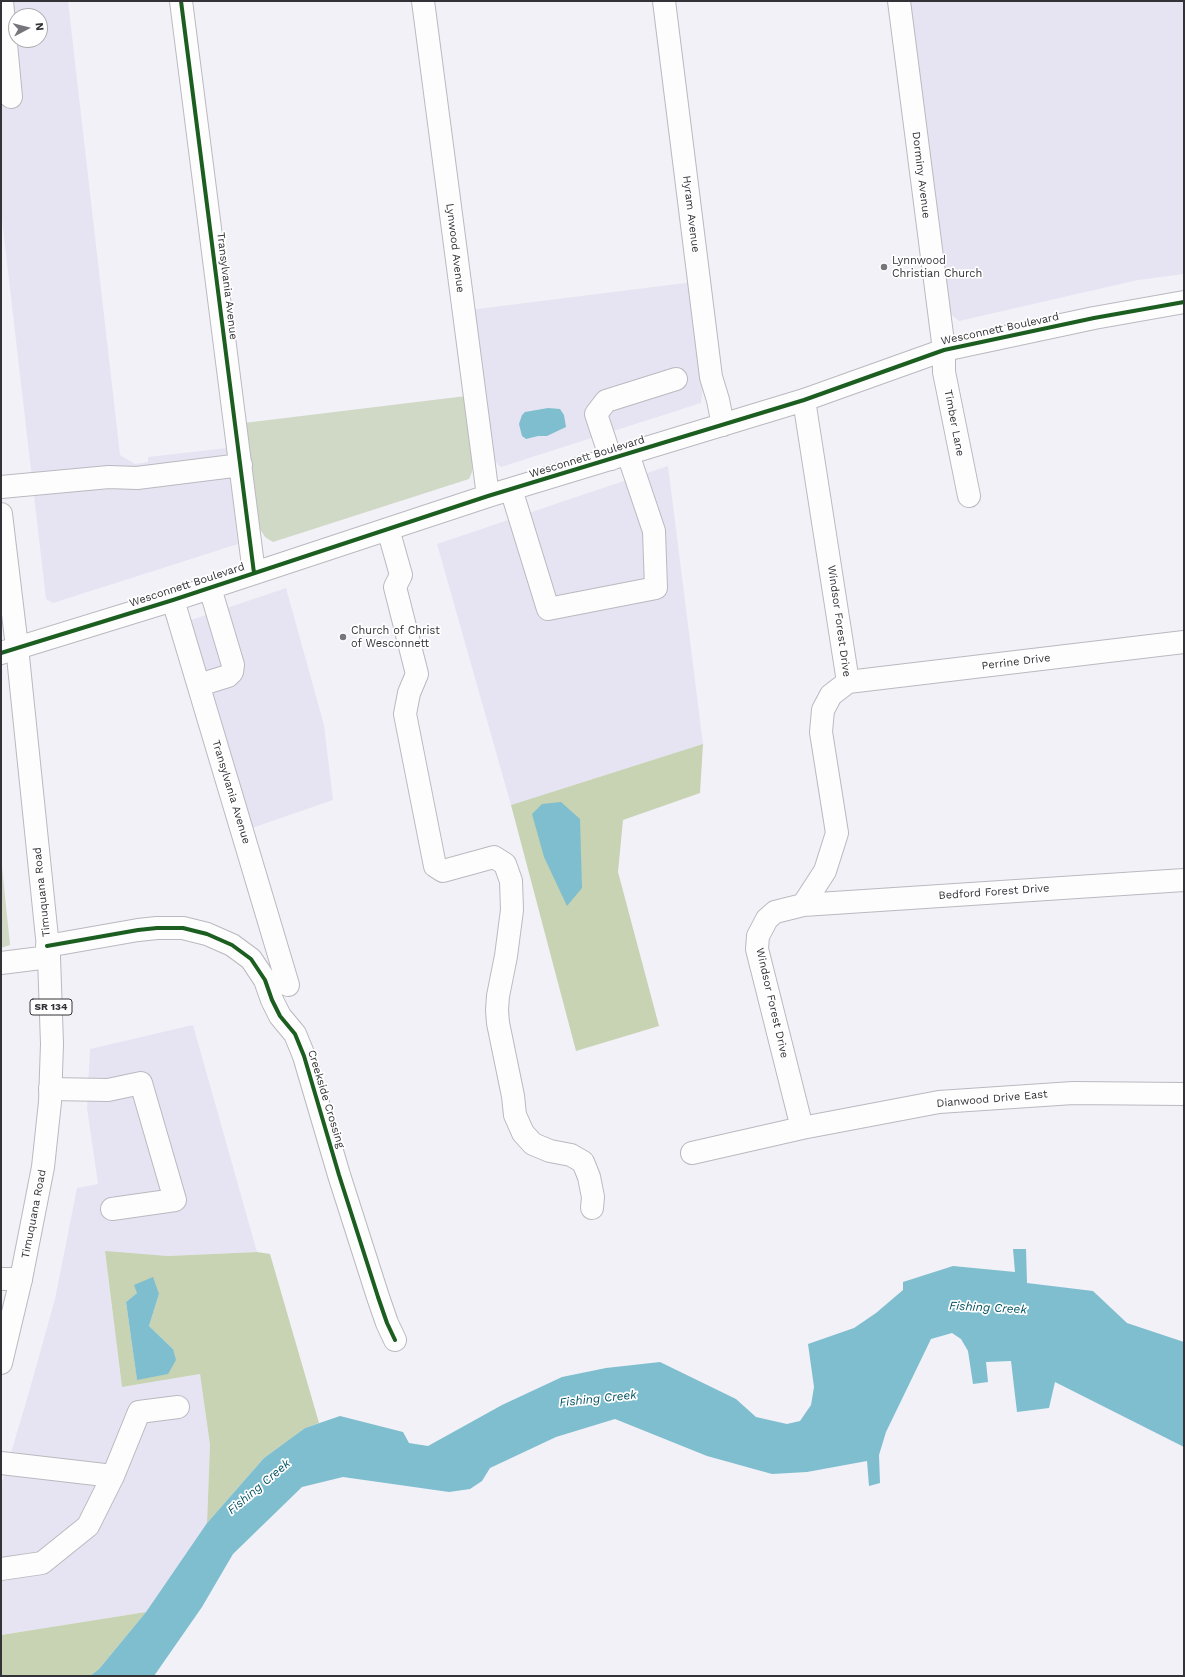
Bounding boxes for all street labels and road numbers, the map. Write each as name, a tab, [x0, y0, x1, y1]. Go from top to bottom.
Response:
street label: Dorminy Avenue	[909, 131, 933, 219]
street label: Hyram Avenue	[680, 175, 702, 253]
street label: Lynwood Avenue	[443, 203, 467, 293]
street label: Transylvania Avenue	[214, 232, 240, 340]
street label: Wesconnett Boulevard	[940, 310, 1060, 348]
street label: Timber Lane	[941, 389, 967, 457]
street label: Wesconnett Boulevard	[528, 433, 646, 481]
street label: Wesconnett Boulevard	[128, 560, 246, 610]
street label: Windsor Forest Drive	[825, 564, 853, 678]
street label: Perrine Drive	[981, 651, 1051, 673]
street label: Transylvania Avenue	[209, 738, 253, 846]
street label: Timuquana Road	[31, 846, 53, 938]
street label: Bedford Forest Drive	[938, 882, 1050, 902]
street label: Windsor Forest Drive	[753, 947, 791, 1059]
road number: SR 134	[30, 999, 72, 1015]
street label: Creekside Crossing	[305, 1048, 347, 1150]
street label: Dianwood Drive East	[936, 1088, 1048, 1110]
street label: Timuquana Road	[19, 1168, 49, 1260]

